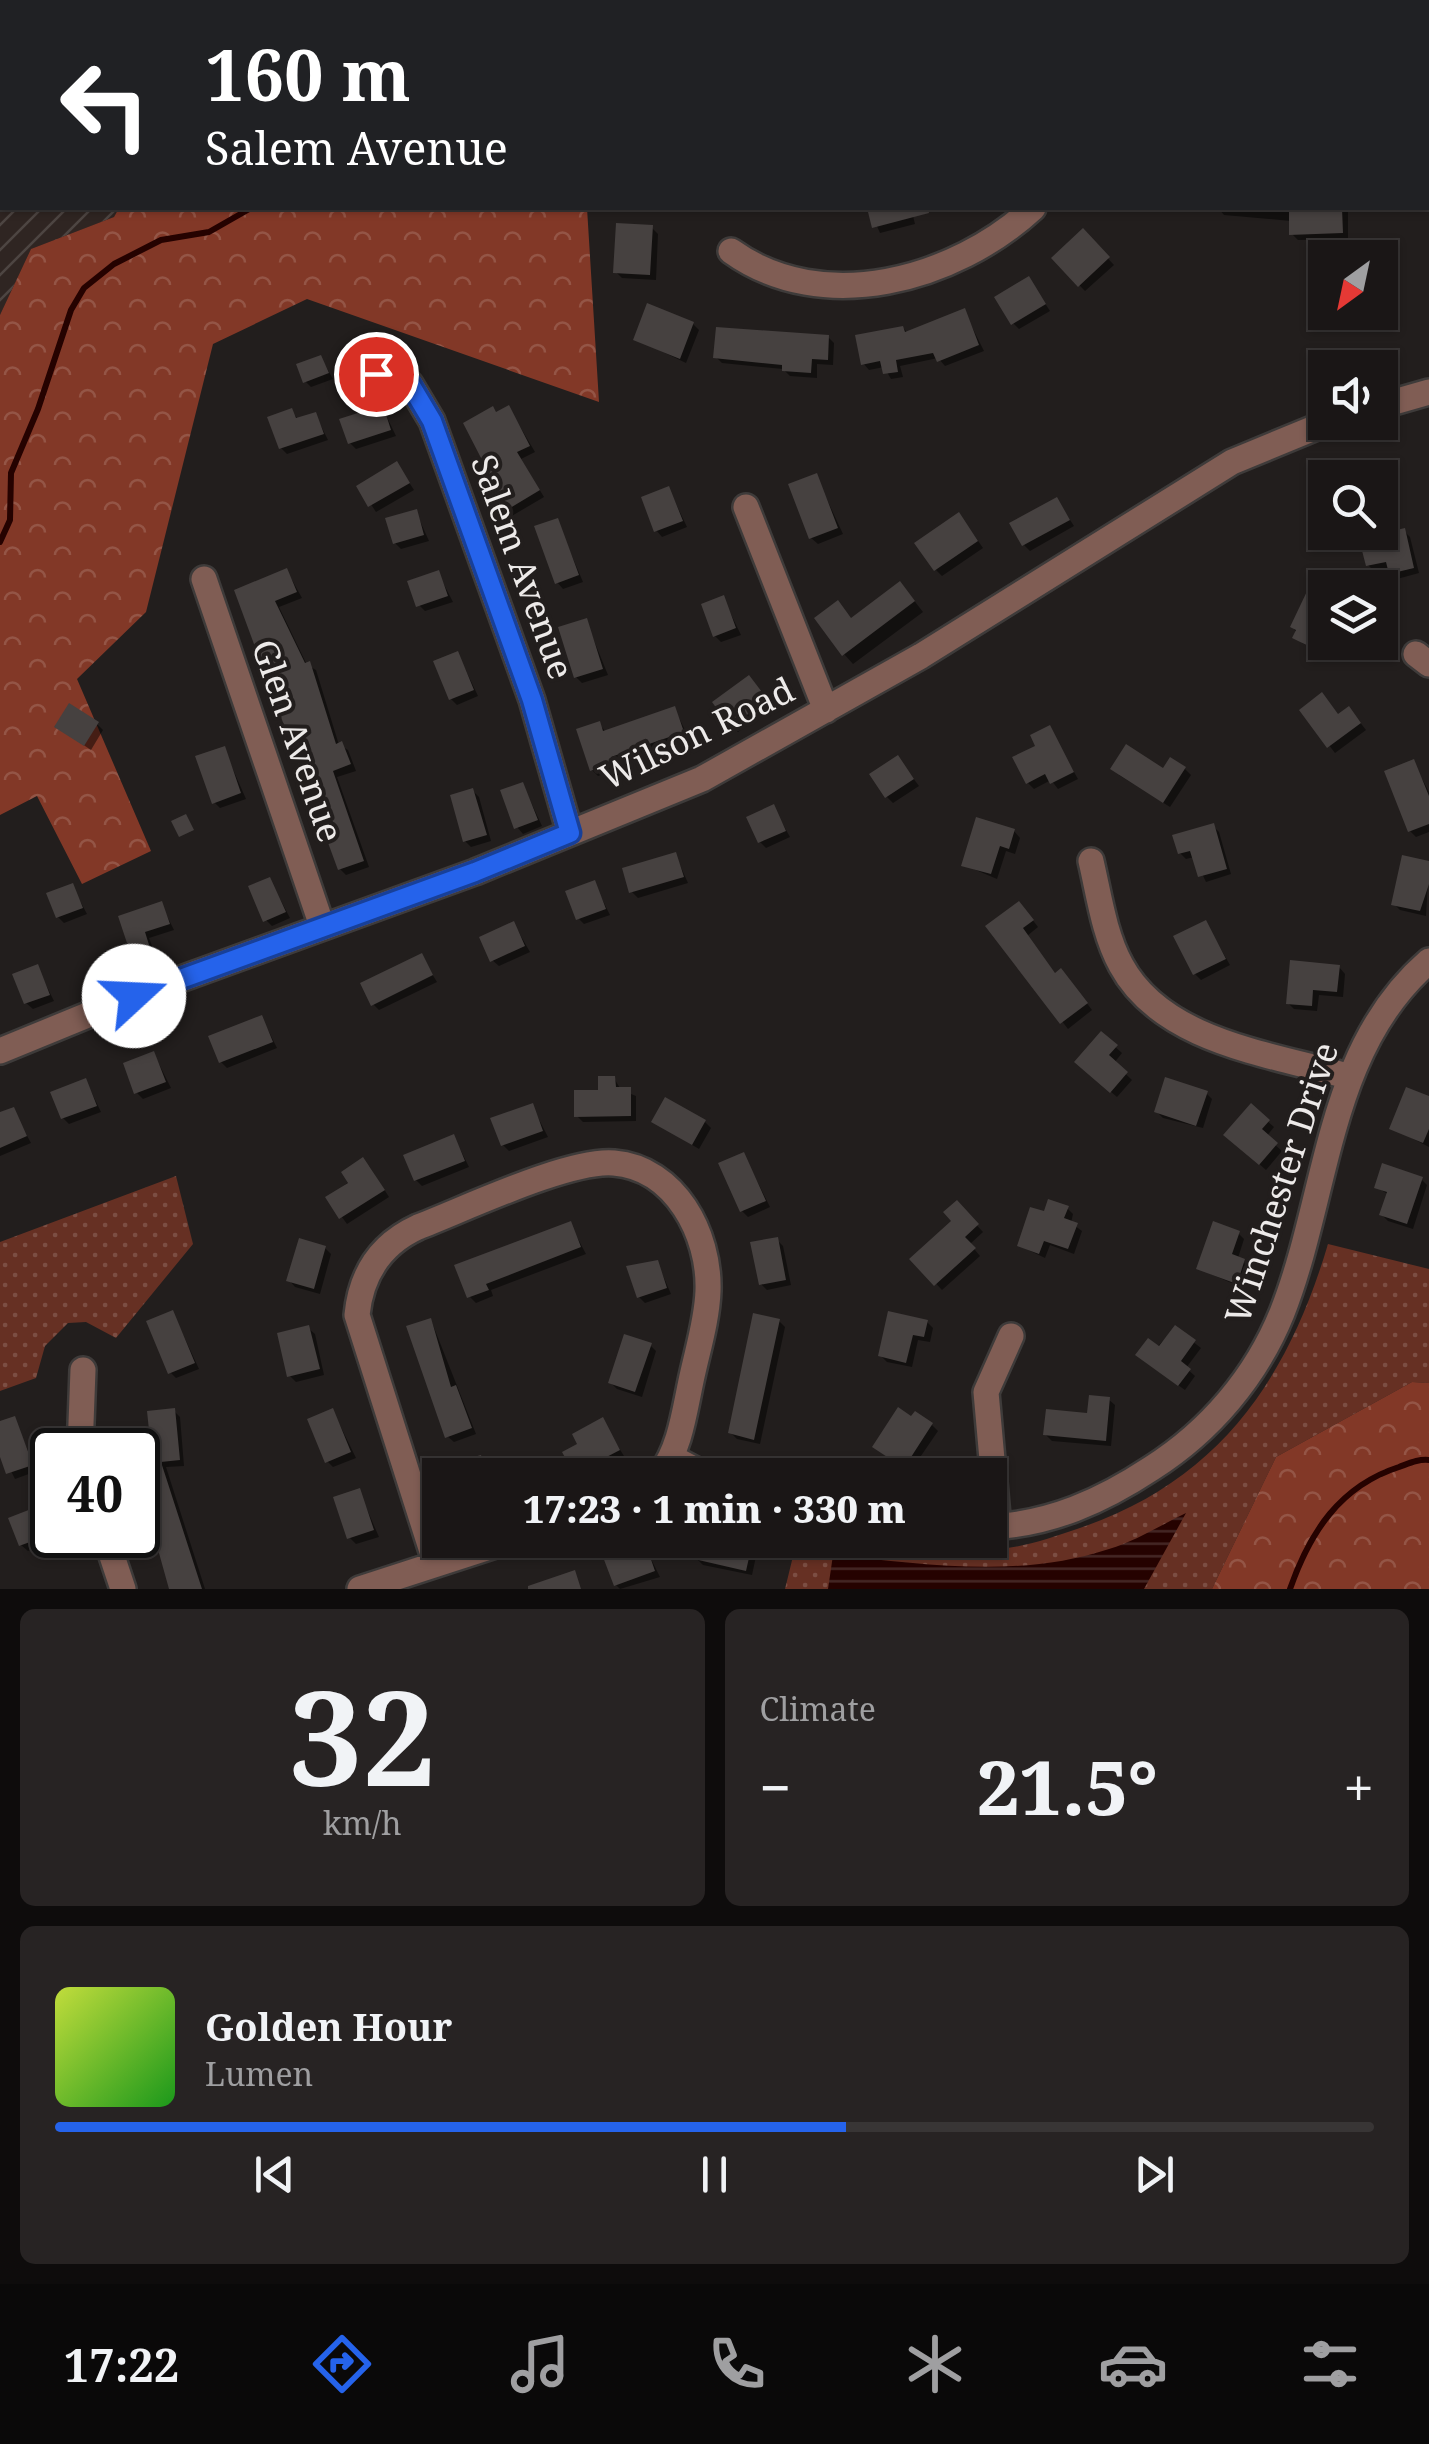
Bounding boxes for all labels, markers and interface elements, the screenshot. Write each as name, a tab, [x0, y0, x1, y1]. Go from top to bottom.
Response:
text: 160 m	[205, 26, 411, 122]
icon: left	[40, 40, 170, 170]
text: Salem Avenue	[205, 117, 508, 178]
north arrow	[1308, 240, 1398, 330]
map controls	[1308, 240, 1398, 660]
pin	[334, 332, 419, 417]
icon: arrive	[349, 347, 404, 402]
button: sound	[1308, 350, 1398, 440]
street label: Salem Avenue	[461, 448, 586, 685]
button: search	[1308, 460, 1398, 550]
button: layers	[1308, 570, 1398, 660]
street label: Glen Avenue	[242, 633, 355, 848]
street label: Wilson Road	[591, 665, 801, 800]
position arrow	[82, 944, 186, 1048]
street label: Winchester Drive	[1213, 1036, 1348, 1329]
speed limit sign: 40	[30, 1428, 160, 1558]
text: 17:23 · 1 min · 330 m	[523, 1482, 906, 1534]
text: 32	[289, 1647, 436, 1824]
text: Climate	[760, 1687, 876, 1730]
text: 21.5°	[977, 1735, 1158, 1837]
text: −	[760, 1749, 791, 1824]
text: +	[1343, 1749, 1374, 1824]
text: km/h	[323, 1801, 402, 1844]
text: Golden Hour	[205, 2000, 452, 2052]
text: Lumen	[205, 2052, 313, 2095]
icon: previous	[247, 2147, 302, 2202]
icon: pause	[687, 2147, 742, 2202]
icon: next	[1127, 2147, 1182, 2202]
icon: directions	[307, 2329, 377, 2399]
icon: music	[505, 2329, 575, 2399]
icon: phone	[702, 2329, 772, 2399]
icon: climate	[900, 2329, 970, 2399]
icon: car	[1098, 2329, 1168, 2399]
icon: filters	[1295, 2329, 1365, 2399]
text: 17:22	[64, 2334, 179, 2395]

